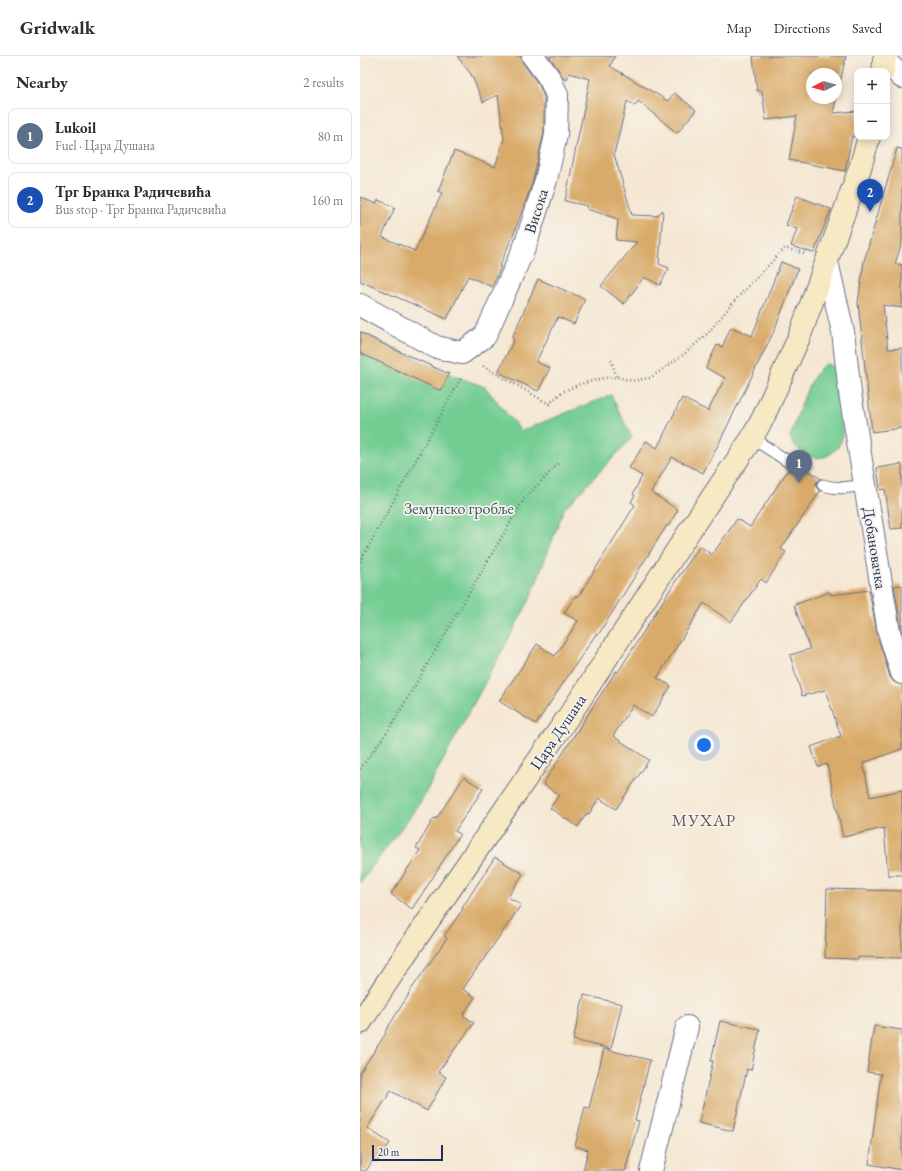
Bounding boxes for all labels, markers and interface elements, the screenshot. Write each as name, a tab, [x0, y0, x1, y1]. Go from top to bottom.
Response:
text: Gridwalk	[20, 15, 95, 40]
text: Map	[726, 19, 752, 37]
text: Directions	[774, 19, 830, 37]
text: Saved	[852, 19, 882, 37]
north arrow	[806, 68, 842, 104]
map controls	[854, 68, 890, 140]
button: +	[854, 68, 890, 104]
text: Nearby	[16, 71, 68, 93]
text: 2 results	[303, 74, 344, 91]
button: −	[854, 104, 890, 140]
text: Lukoil	[55, 118, 96, 137]
text: 1	[27, 128, 33, 145]
text: 80 m	[318, 128, 343, 145]
text: Fuel · Цара Душана	[55, 137, 155, 154]
pin: 2	[857, 179, 883, 212]
text: Трг Бранка Радичевића	[55, 182, 211, 201]
street label: Висока	[519, 185, 553, 236]
text: 2	[27, 192, 33, 209]
text: 160 m	[312, 192, 343, 209]
text: Bus stop · Трг Бранка Радичевића	[55, 201, 226, 218]
pin: 1	[786, 450, 812, 483]
park label: Земунско гробље	[404, 498, 514, 519]
street label: Добановачка	[858, 505, 892, 591]
street label: Цара Душана	[525, 690, 591, 774]
your location	[694, 735, 714, 755]
district label: МУХАР	[672, 809, 736, 831]
scale bar	[372, 1143, 443, 1162]
text: 20 m	[378, 1145, 399, 1159]

